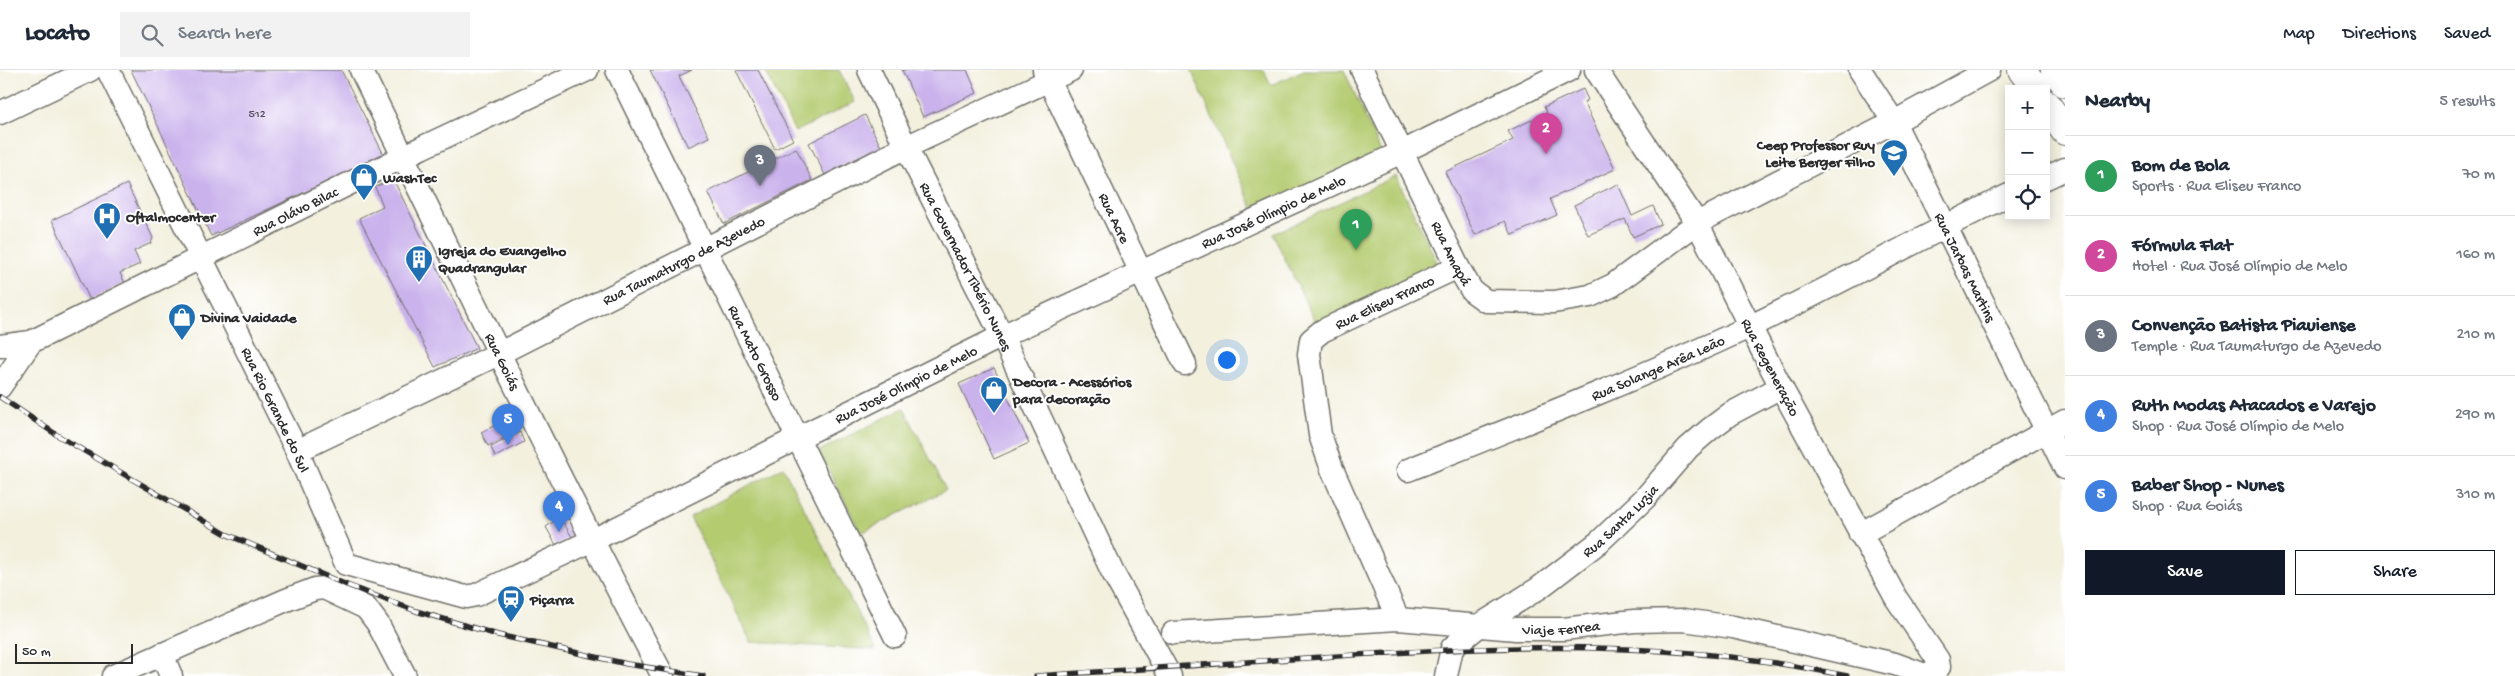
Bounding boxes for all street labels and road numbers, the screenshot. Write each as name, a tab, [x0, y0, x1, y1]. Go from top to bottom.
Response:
street label: Rua José Olímpio de Melo	[1199, 172, 1349, 254]
street label: Rua Governador Tibério Nunes	[914, 180, 1015, 355]
street label: Rua Olávo Bilac	[250, 183, 342, 241]
street label: Rua Acre	[1093, 191, 1133, 247]
street label: Rua Jarbas Martins	[1929, 210, 1999, 326]
street label: Rua Taumaturgo de Azevedo	[600, 213, 769, 310]
street label: Rua Amapá	[1426, 219, 1474, 290]
street label: Rua Eliseu Franco	[1333, 272, 1438, 335]
street label: Rua Mato Grosso	[723, 303, 785, 405]
street label: Rua Regeneração	[1736, 316, 1803, 420]
street label: Rua Goiás	[480, 331, 523, 394]
street label: Rua Solange Arêa Leão	[1589, 332, 1728, 406]
street label: Rua José Olímpio de Melo	[832, 343, 981, 429]
street label: Rua Rio Grande do Sul	[236, 345, 312, 476]
street label: Rua Santa Luzia	[1580, 481, 1664, 562]
street label: Viaje Ferrea	[1521, 618, 1602, 640]

